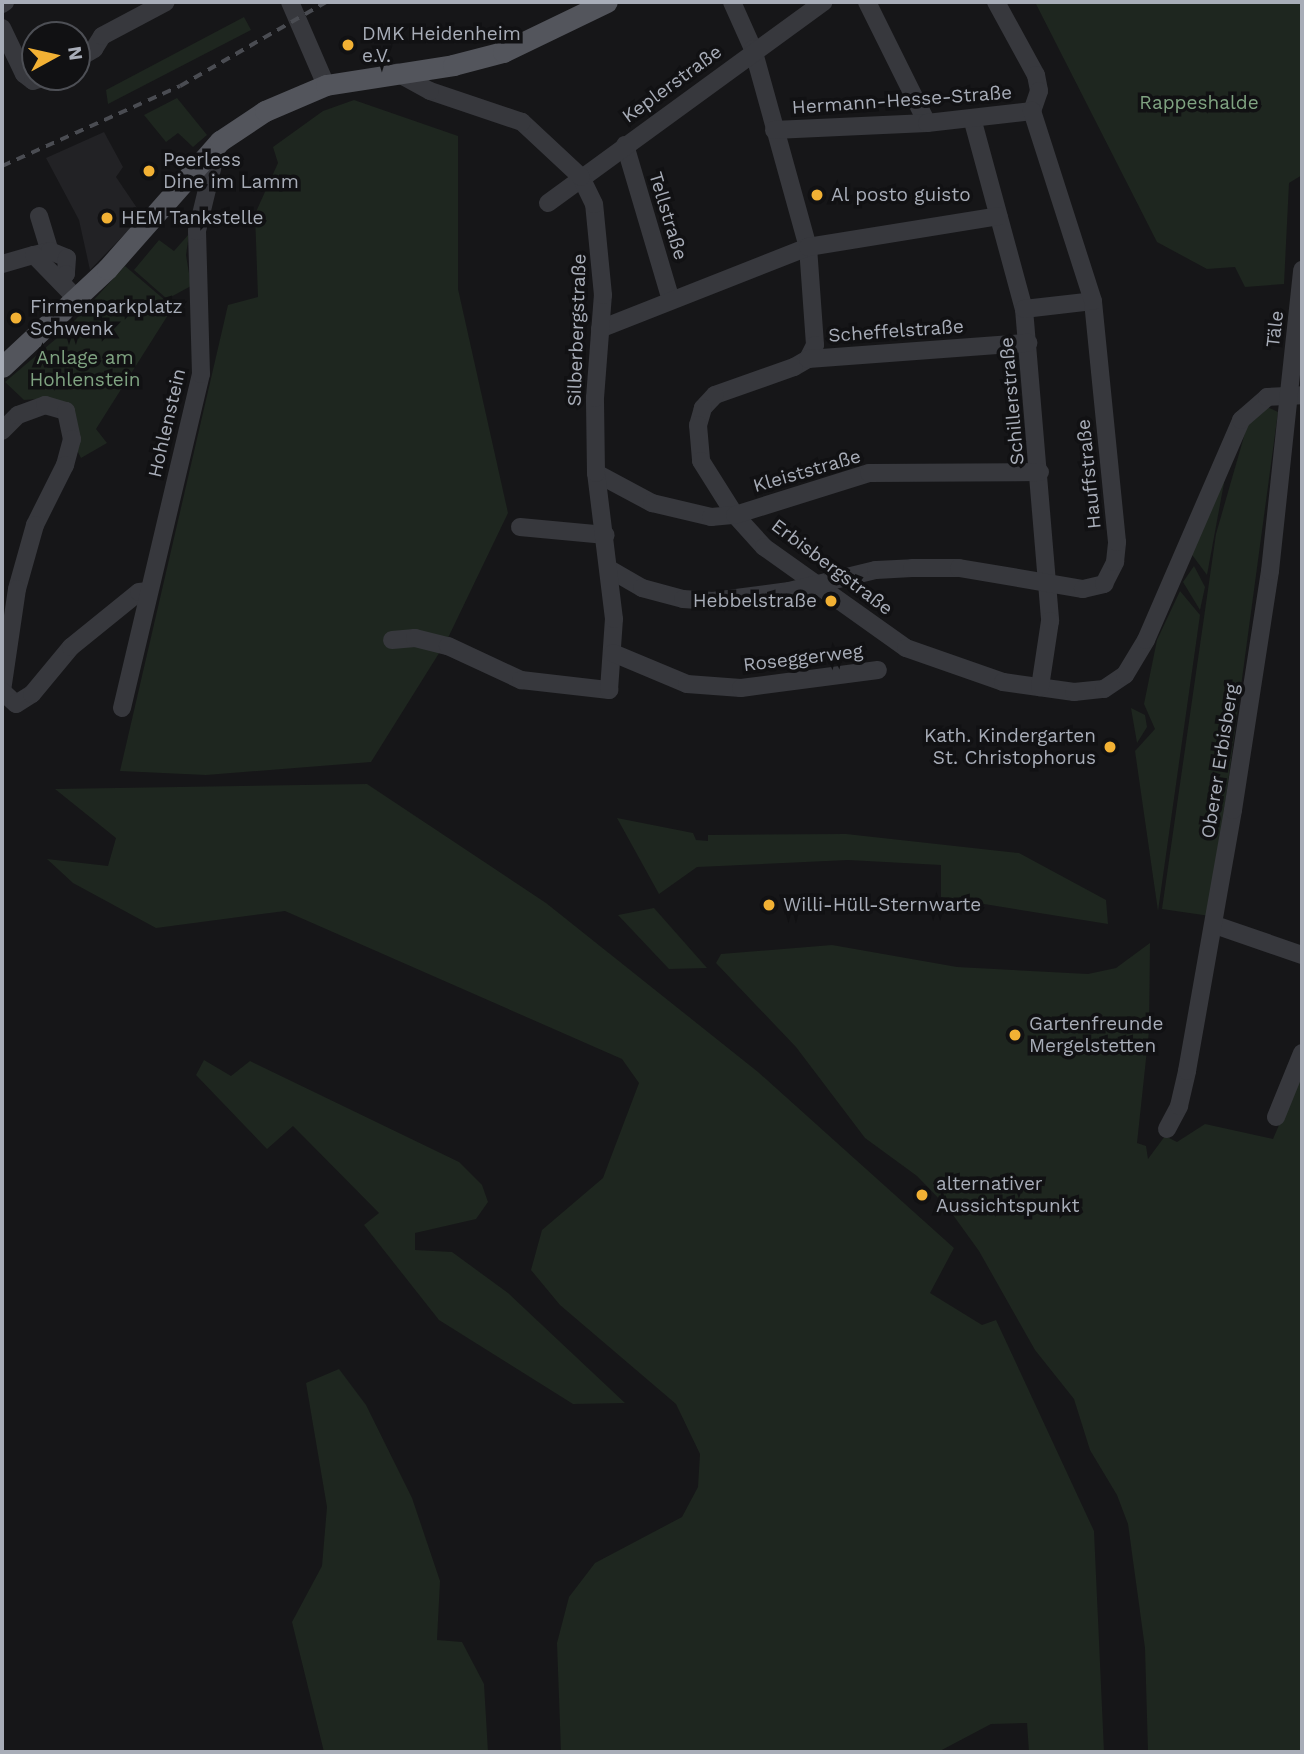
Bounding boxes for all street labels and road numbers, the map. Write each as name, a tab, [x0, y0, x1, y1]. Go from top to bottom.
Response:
street label: Keplerstraße	[618, 40, 726, 128]
street label: Hermann-Hesse-Straße	[791, 81, 1013, 119]
street label: Tellstraße	[644, 169, 692, 263]
street label: Silberbergstraße	[563, 253, 591, 407]
street label: Täle	[1261, 309, 1289, 349]
street label: Scheffelstraße	[827, 315, 965, 347]
street label: Schillerstraße	[995, 336, 1029, 466]
street label: Hohlenstein	[143, 366, 191, 480]
street label: Hauffstraße	[1072, 418, 1106, 530]
street label: Kleiststraße	[750, 445, 864, 497]
street label: Erbisbergstraße	[767, 514, 897, 620]
street label: Roseggerweg	[742, 639, 864, 677]
street label: Oberer Erbisberg	[1196, 682, 1244, 840]

